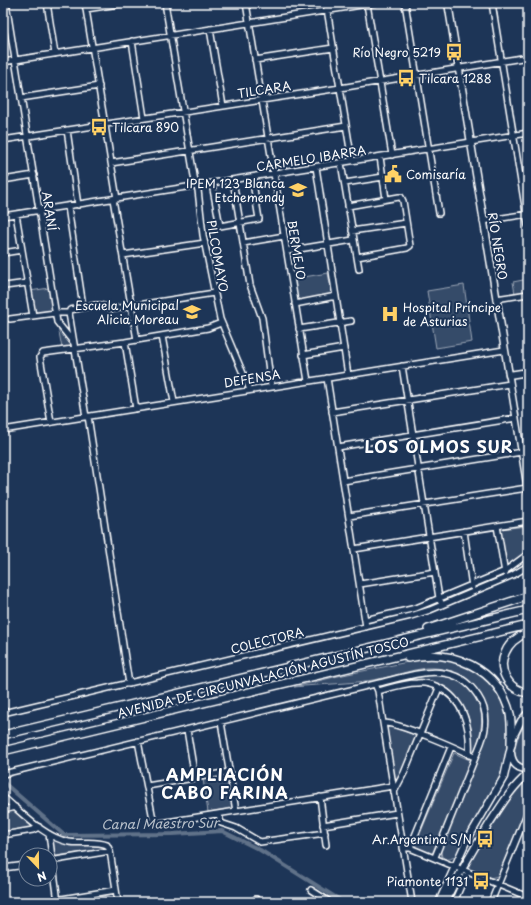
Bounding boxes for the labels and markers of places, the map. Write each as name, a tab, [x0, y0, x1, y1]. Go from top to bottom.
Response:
bus stop icon: Río Negro 5219	[444, 42, 464, 62]
place label: Río Negro 5219	[352, 43, 441, 61]
bus stop icon: Tilcara 1288	[396, 68, 416, 88]
place label: Tilcara 1288	[419, 69, 492, 87]
bus stop icon: Tilcara 890	[89, 117, 109, 137]
place label: Tilcara 890	[112, 118, 179, 136]
public building icon: Comisaría	[383, 164, 403, 184]
place label: Comisaría	[406, 165, 466, 183]
place label: IPEM 123 Blanca Etchemendy	[186, 174, 285, 206]
school or university icon: IPEM 123 Blanca Etchemendy	[288, 180, 308, 200]
place label: Escuela Municipal Alicia Moreau	[75, 296, 179, 328]
place label: Hospital Príncipe de Asturias	[403, 298, 501, 330]
school or university icon: Escuela Municipal Alicia Moreau	[182, 302, 202, 322]
hospital icon: Hospital Príncipe de Asturias	[380, 304, 400, 324]
bus stop icon: Ar.Argentina S/N	[475, 829, 495, 849]
place label: Ar.Argentina S/N	[372, 830, 472, 848]
bus stop icon: Piamonte 1131	[471, 871, 491, 891]
place label: Piamonte 1131	[386, 872, 468, 890]

